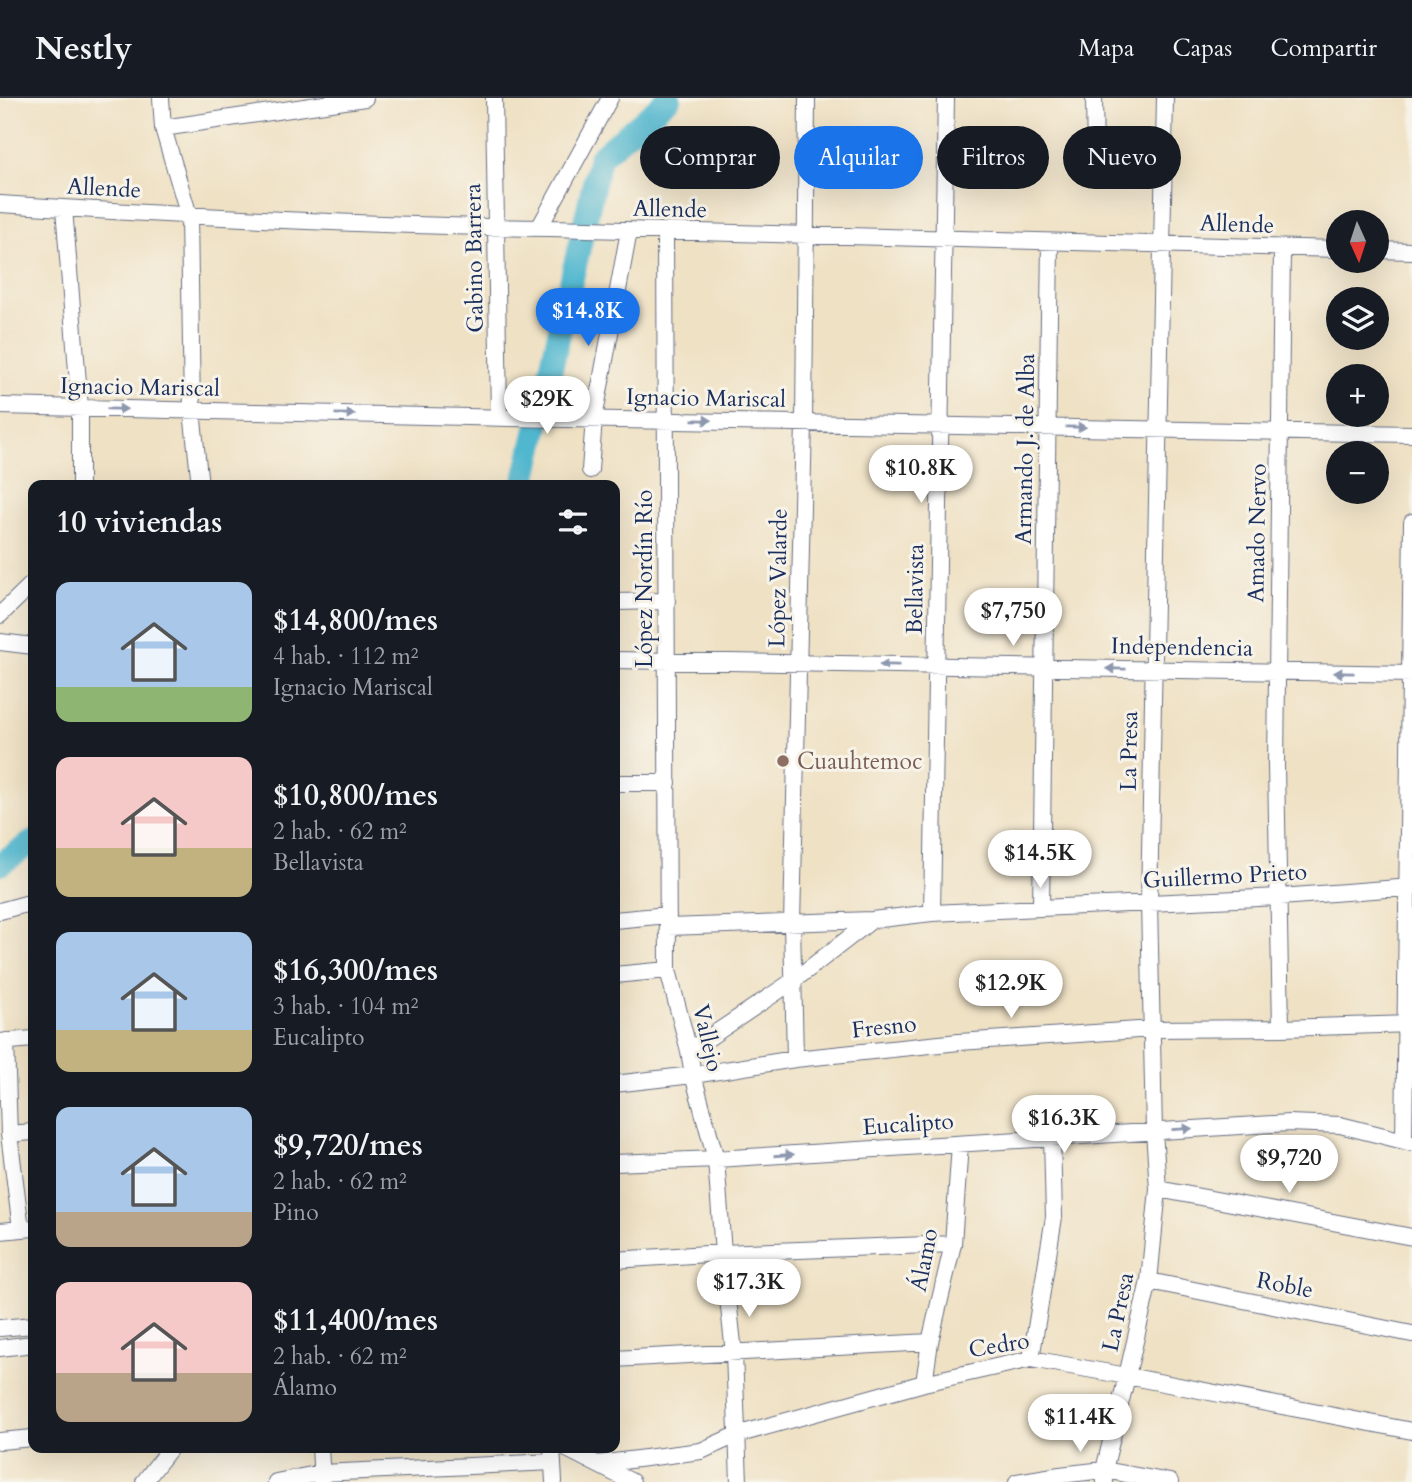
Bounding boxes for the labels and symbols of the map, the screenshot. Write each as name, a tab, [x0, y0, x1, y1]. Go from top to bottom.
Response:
street label: Allende	[66, 171, 142, 205]
street label: Gabino Barrera	[457, 183, 491, 333]
street label: Allende	[633, 193, 707, 225]
street label: Allende	[1199, 207, 1275, 241]
north arrow	[1326, 210, 1390, 273]
pin: $14.8K	[531, 288, 645, 348]
street label: Armando J. de Alba	[1008, 353, 1042, 545]
street label: Ignacio Mariscal	[60, 370, 220, 404]
pin: $29K	[506, 376, 588, 436]
street label: Ignacio Mariscal	[626, 381, 786, 415]
one-way arrow	[106, 403, 128, 415]
one-way arrow	[334, 408, 356, 420]
one-way arrow	[691, 414, 713, 426]
one-way arrow	[1065, 421, 1087, 433]
pin: $10.8K	[864, 446, 978, 505]
street label: Amado Nervo	[1240, 463, 1274, 603]
street label: López Nordín Río	[629, 490, 660, 668]
street label: López Valarde	[761, 508, 795, 648]
street label: Bellavista	[899, 543, 931, 635]
pin: $7,750	[956, 588, 1070, 648]
street label: Independencia	[1111, 630, 1253, 664]
one-way arrow	[878, 659, 900, 671]
one-way arrow	[1105, 663, 1127, 674]
one-way arrow	[1333, 667, 1355, 679]
street label: La Presa	[1113, 711, 1145, 791]
place label: Cuauhtemoc	[797, 746, 922, 777]
marker: Cuauhtemoc	[775, 753, 791, 769]
pin: $14.5K	[983, 830, 1097, 890]
street label: Guillermo Prieto	[1142, 856, 1308, 896]
pin: $12.9K	[954, 960, 1068, 1020]
street label: Vallejo	[685, 1001, 731, 1075]
street label: Fresno	[850, 1008, 918, 1046]
pin: $16.3K	[1007, 1096, 1121, 1155]
street label: Eucalipto	[861, 1105, 955, 1143]
one-way arrow	[1171, 1124, 1193, 1135]
pin: $9,720	[1232, 1136, 1346, 1195]
one-way arrow	[773, 1149, 795, 1160]
street label: Álamo	[903, 1226, 945, 1294]
pin: $17.3K	[692, 1260, 806, 1319]
street label: Roble	[1254, 1264, 1316, 1306]
street label: La Presa	[1095, 1270, 1141, 1354]
street label: Cedro	[966, 1325, 1032, 1365]
pin: $11.4K	[1023, 1394, 1137, 1454]

